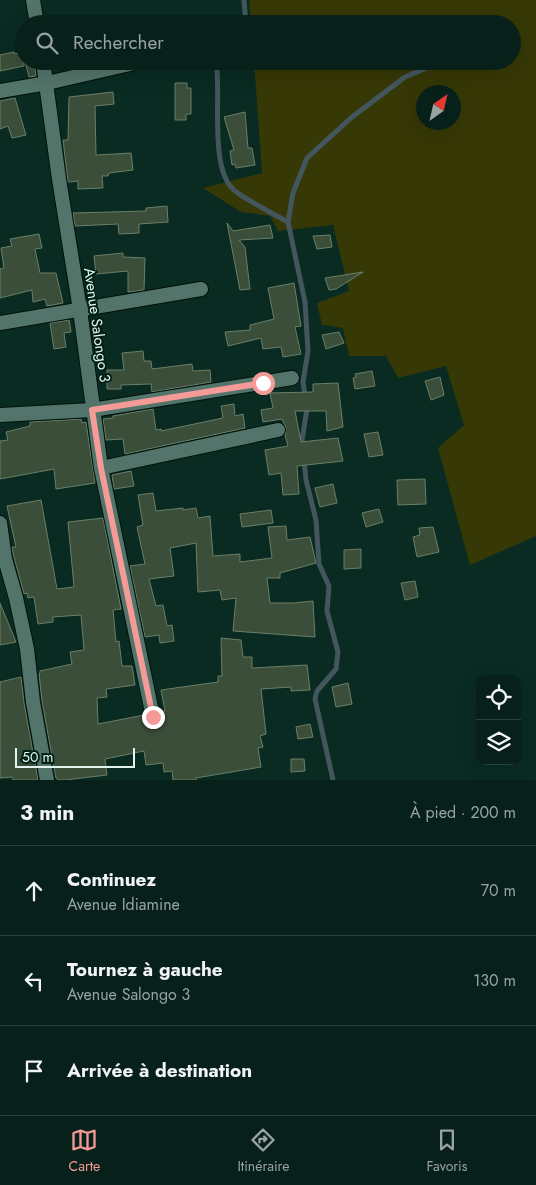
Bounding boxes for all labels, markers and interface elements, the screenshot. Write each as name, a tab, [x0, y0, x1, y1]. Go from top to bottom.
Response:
search box	[15, 15, 521, 70]
icon: search	[33, 29, 61, 57]
text: Rechercher	[73, 29, 164, 56]
north arrow	[416, 85, 461, 130]
street label: Avenue Salongo 3	[78, 266, 116, 384]
route start	[252, 372, 275, 395]
map controls	[476, 675, 521, 765]
button: locate	[476, 675, 521, 720]
route end	[142, 706, 165, 729]
button: layers	[476, 720, 521, 765]
scale bar	[15, 745, 135, 768]
text: 50 m	[22, 747, 53, 767]
text: 3 min	[20, 798, 74, 828]
text: À pied · 200 m	[410, 801, 516, 824]
text: Continuez	[67, 866, 156, 893]
icon: ahead	[20, 877, 48, 905]
text: 70 m	[481, 879, 516, 902]
text: Avenue Idiamine	[67, 893, 180, 916]
text: Tournez à gauche	[67, 956, 223, 983]
icon: left	[20, 967, 48, 995]
text: 130 m	[473, 969, 516, 992]
text: Avenue Salongo 3	[67, 983, 190, 1006]
icon: arrive	[20, 1057, 48, 1085]
text: Arrivée à destination	[67, 1057, 252, 1084]
tab: Carte	[69, 1126, 100, 1176]
tab: Itinéraire	[237, 1126, 289, 1176]
tab: Favoris	[426, 1126, 467, 1176]

